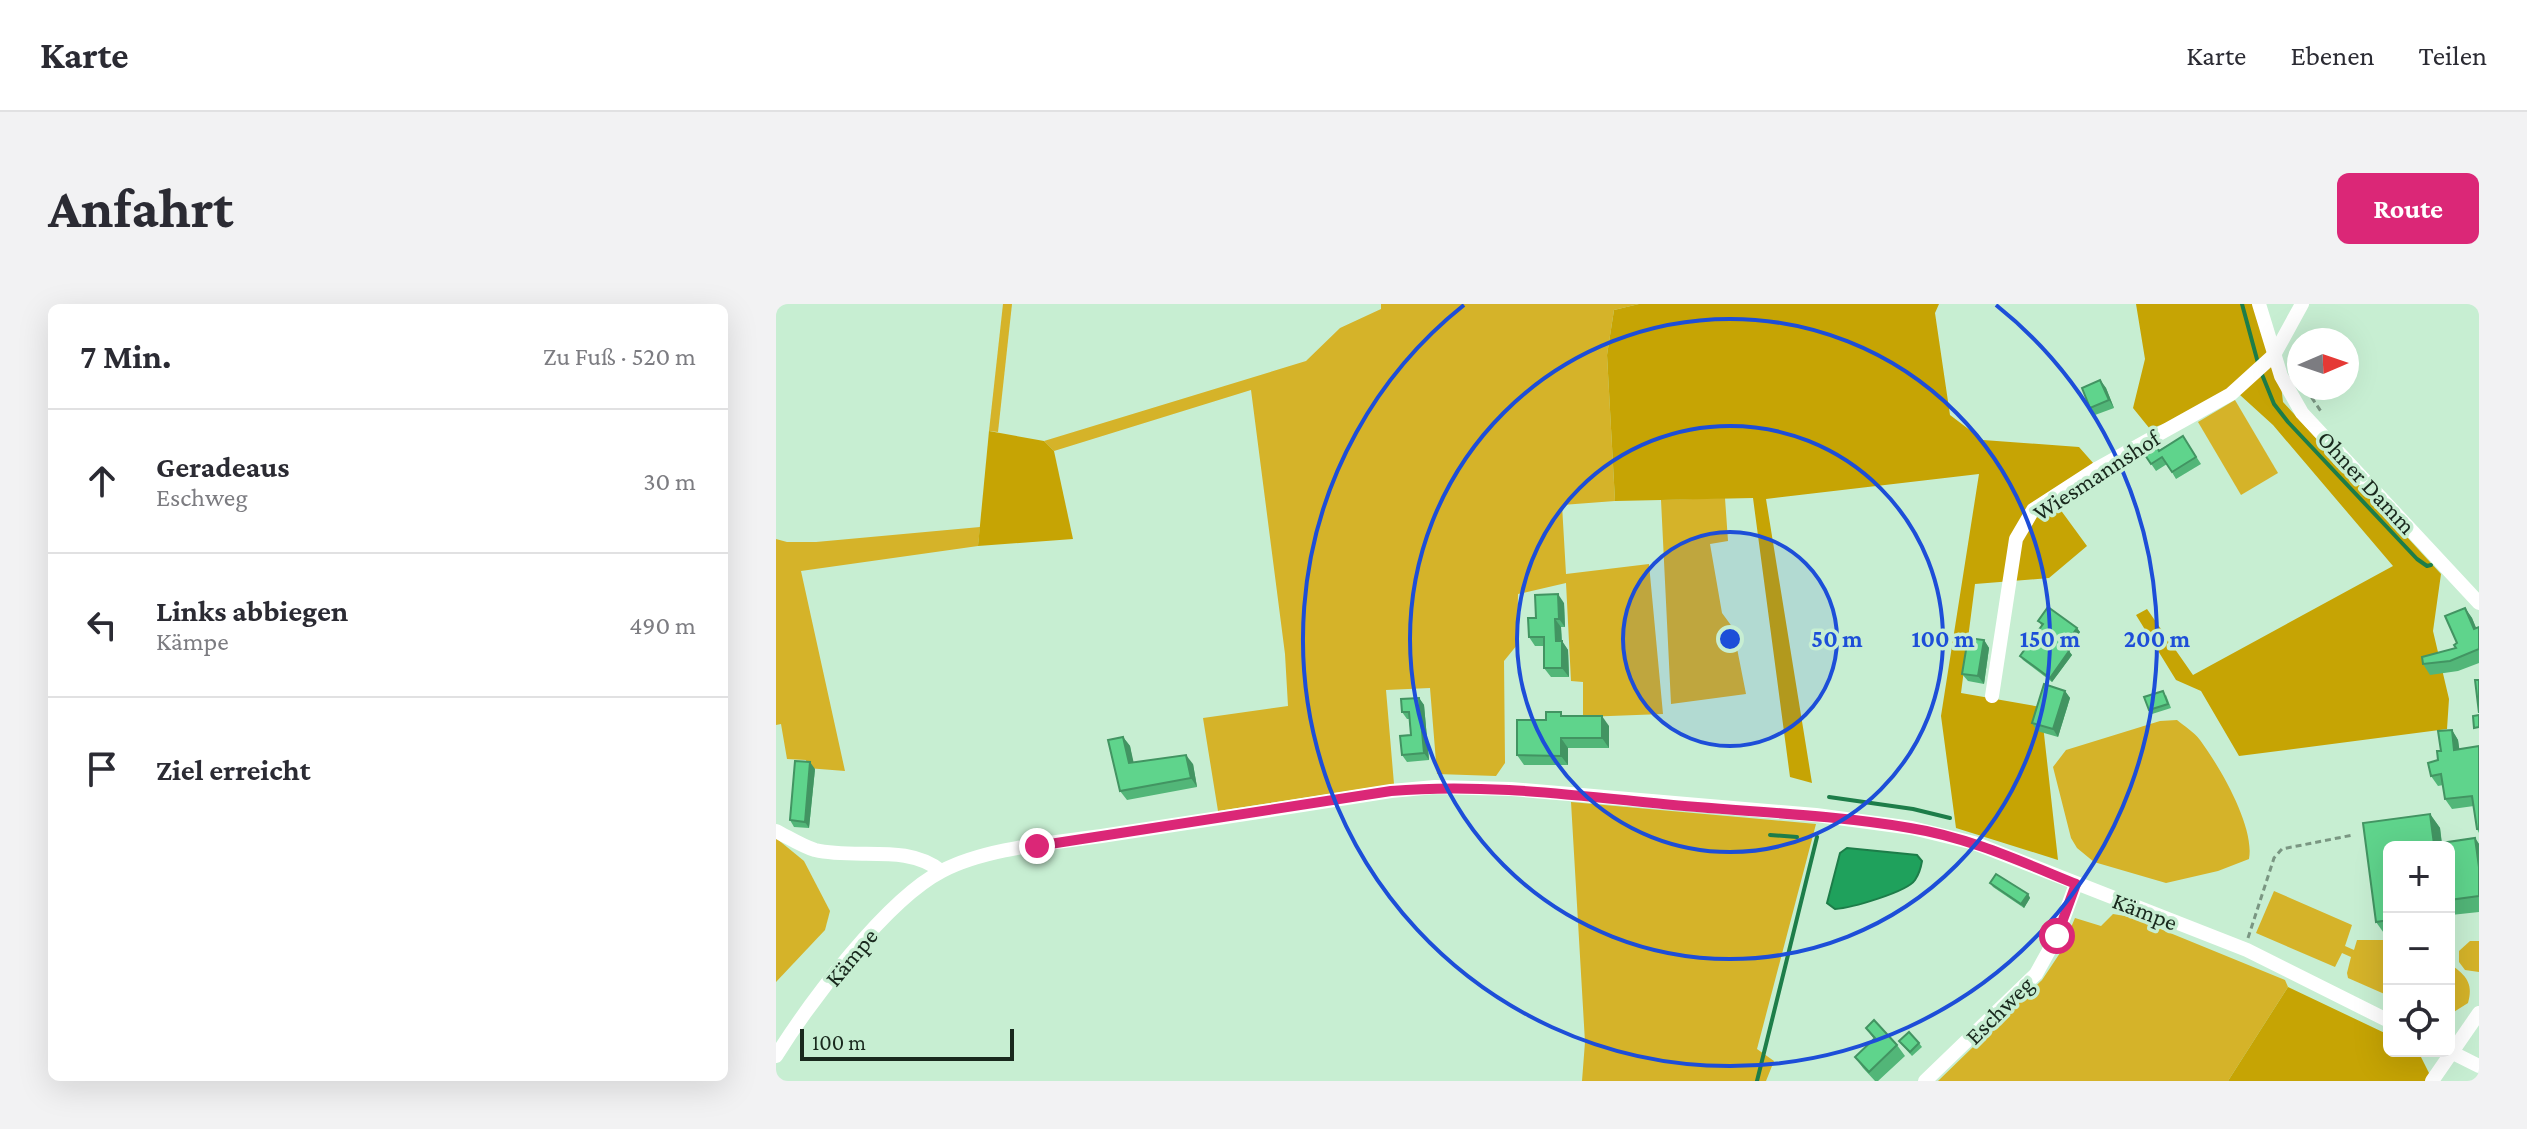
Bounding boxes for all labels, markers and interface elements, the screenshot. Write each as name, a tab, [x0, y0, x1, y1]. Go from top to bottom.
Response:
text: Karte	[40, 34, 129, 76]
text: Karte	[2186, 40, 2246, 71]
text: Ebenen	[2290, 40, 2375, 71]
text: Teilen	[2419, 40, 2487, 71]
button: Route	[2337, 173, 2479, 244]
text: Anfahrt	[48, 177, 234, 239]
north arrow	[2287, 328, 2359, 400]
text: 7 Min.	[80, 338, 171, 375]
text: Zu Fuß · 520 m	[543, 342, 696, 371]
street label: Wiesmannshof	[2028, 423, 2166, 526]
street label: Ohner Damm	[2312, 425, 2422, 539]
text: Geradeaus	[156, 450, 290, 483]
icon: ahead	[80, 459, 124, 503]
text: 30 m	[643, 467, 696, 496]
text: Eschweg	[156, 483, 248, 512]
text: Links abbiegen	[156, 594, 348, 627]
icon: left	[80, 603, 124, 647]
text: 490 m	[629, 611, 696, 640]
centre of rings	[1716, 625, 1744, 653]
text: 50 m	[1811, 625, 1863, 652]
text: 100 m	[1911, 625, 1975, 652]
text: 150 m	[2020, 625, 2081, 652]
text: 200 m	[2124, 625, 2191, 652]
text: Kämpe	[156, 627, 229, 656]
icon: arrive	[80, 747, 124, 791]
text: Ziel erreicht	[156, 753, 311, 786]
route end	[1019, 828, 1055, 864]
map controls	[2383, 841, 2455, 1057]
button: +	[2383, 841, 2455, 913]
street label: Kämpe	[2109, 886, 2181, 936]
button: −	[2383, 913, 2455, 985]
route start	[2039, 918, 2075, 954]
street label: Kämpe	[819, 923, 883, 991]
street label: Eschweg	[1959, 970, 2039, 1050]
button: locate	[2383, 985, 2455, 1057]
scale bar	[800, 1025, 1014, 1061]
text: 100 m	[812, 1030, 866, 1055]

